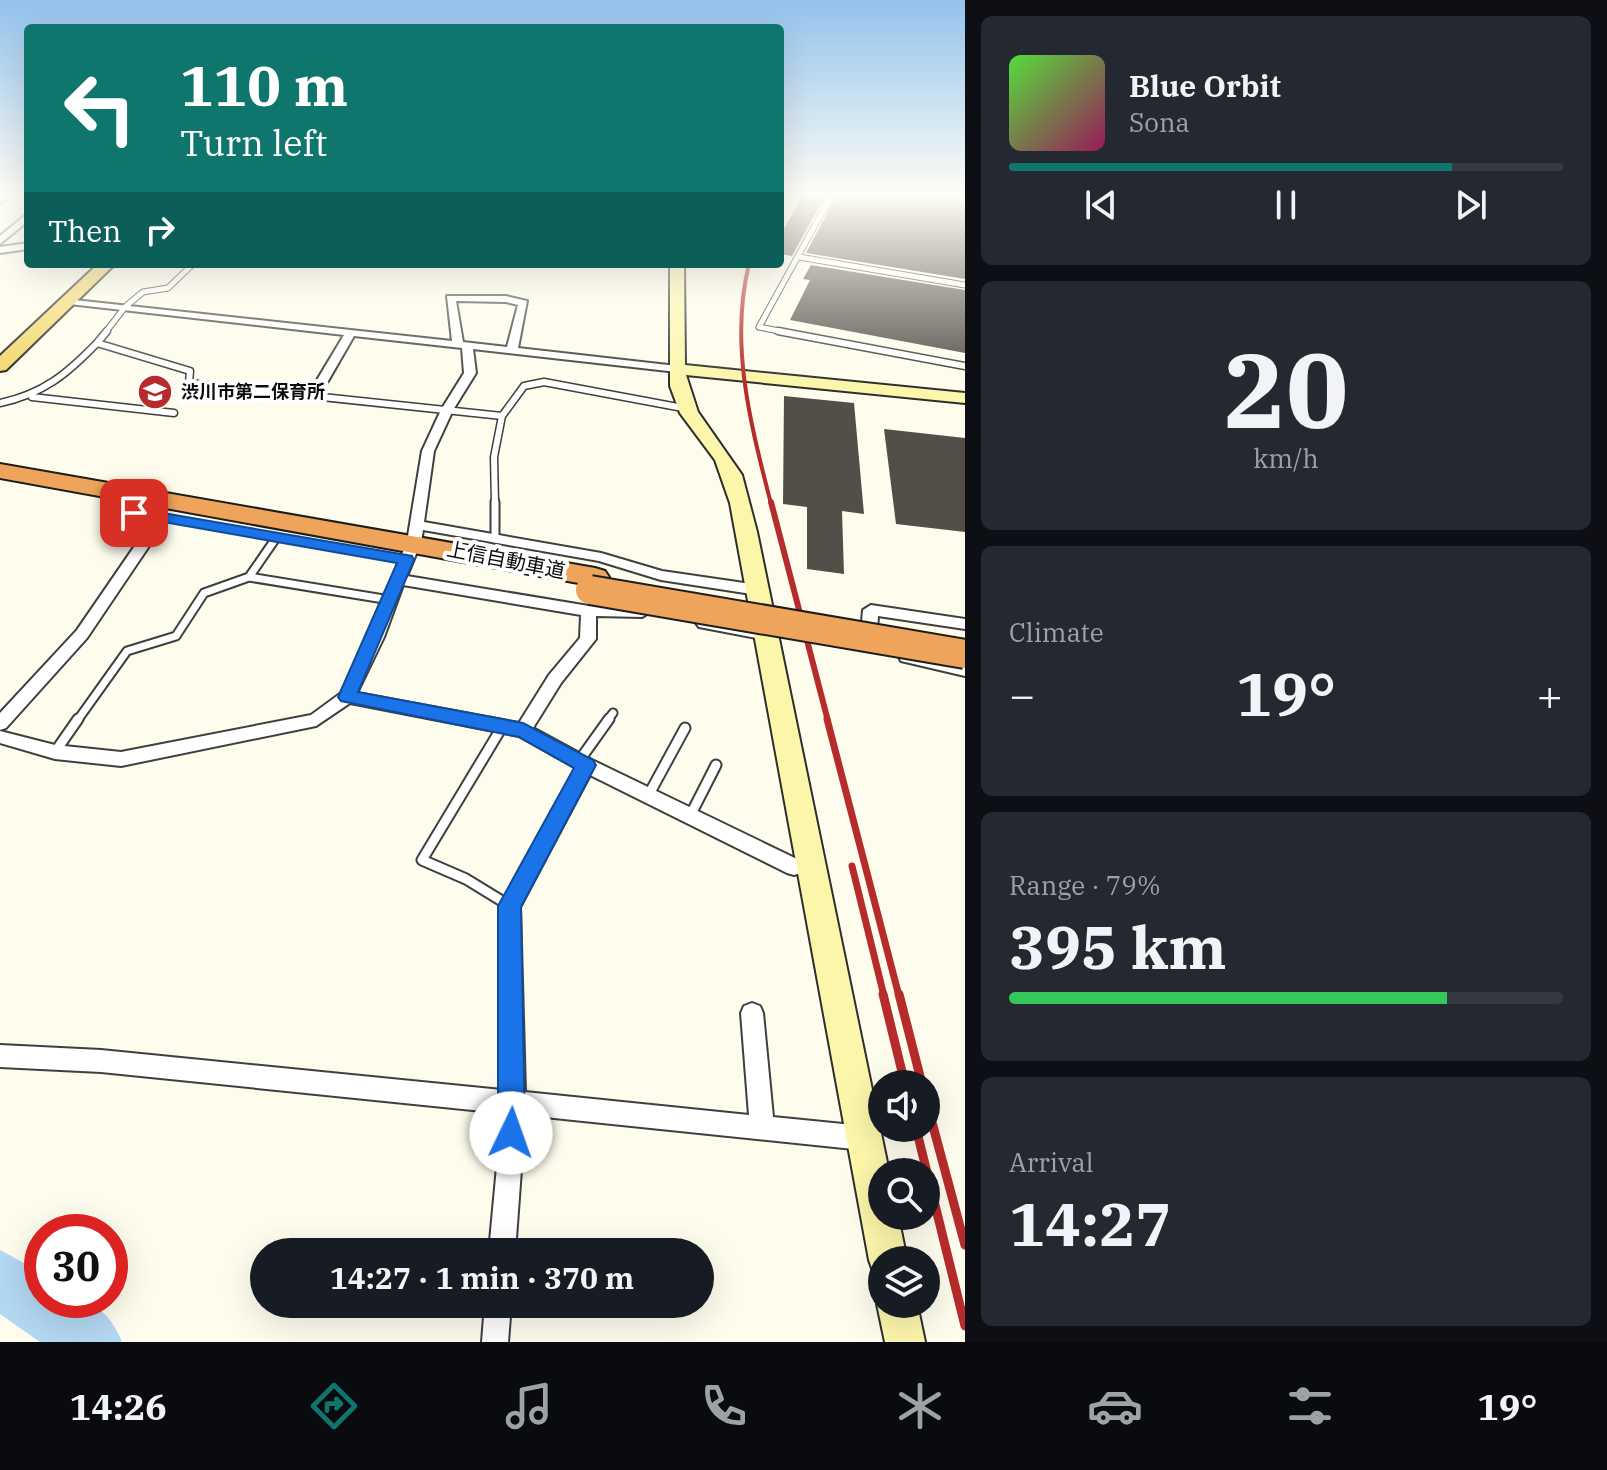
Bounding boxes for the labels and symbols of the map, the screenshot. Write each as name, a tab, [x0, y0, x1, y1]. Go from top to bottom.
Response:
school or university icon: 渋川市第二保育所	[136, 373, 174, 411]
place label: 渋川市第二保育所	[181, 380, 325, 403]
pin	[100, 479, 168, 547]
street label: 上信自動車道	[445, 535, 568, 584]
position arrow	[469, 1091, 553, 1175]
speed limit sign: 30	[24, 1214, 128, 1318]

